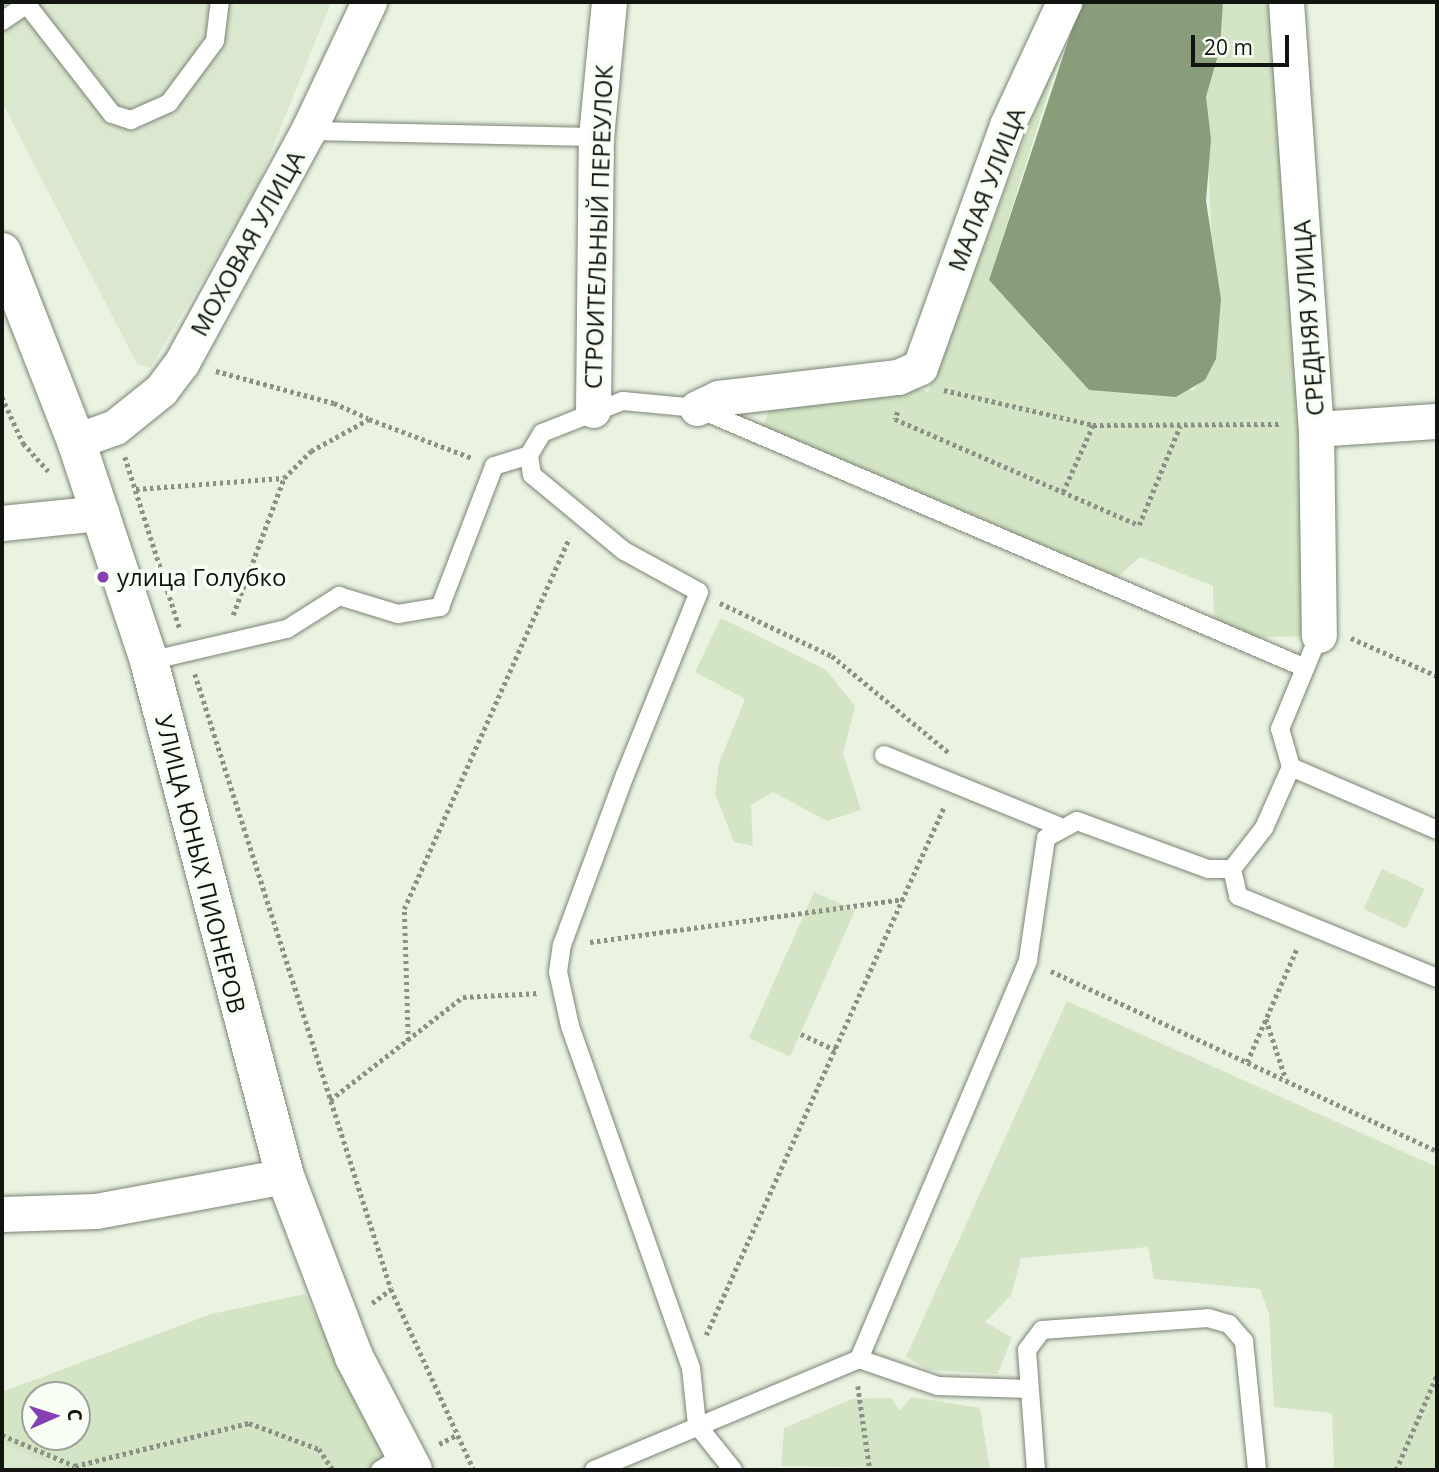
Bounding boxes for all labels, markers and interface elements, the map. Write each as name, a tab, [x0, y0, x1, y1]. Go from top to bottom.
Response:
scale bar	[1194, 21, 1292, 65]
text: 20 m	[1204, 33, 1253, 61]
street label: СТРОИТЕЛЬНЫЙ ПЕРЕУЛОК	[578, 64, 618, 390]
street label: МАЛАЯ УЛИЦА	[942, 103, 1030, 275]
street label: МОХОВАЯ УЛИЦА	[184, 145, 310, 341]
street label: СРЕДНЯЯ УЛИЦА	[1287, 219, 1329, 417]
place label: улица Голубко	[117, 563, 286, 591]
marker: улица Голубко	[95, 569, 111, 585]
street label: УЛИЦА ЮНЫХ ПИОНЕРОВ	[150, 712, 252, 1016]
north arrow	[21, 1381, 91, 1451]
text: С	[62, 1408, 88, 1422]

